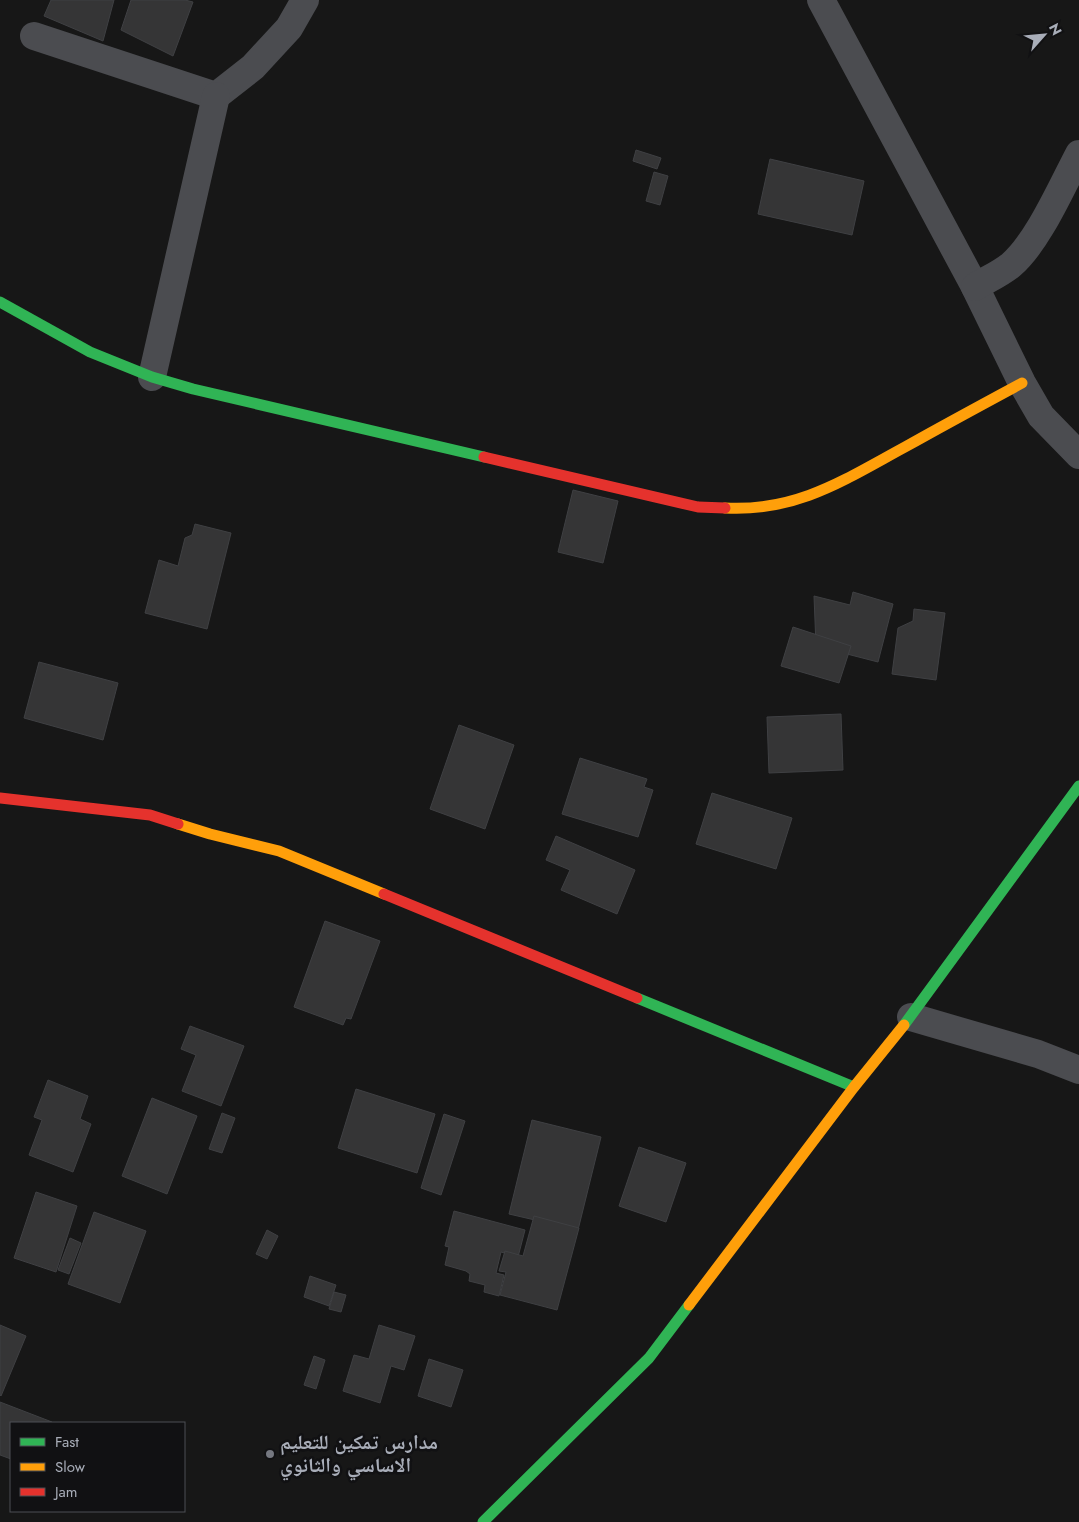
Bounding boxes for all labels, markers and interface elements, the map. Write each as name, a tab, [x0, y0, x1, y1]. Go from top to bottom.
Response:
north arrow	[1019, 10, 1069, 60]
text: N	[1044, 20, 1067, 39]
legend	[10, 1422, 185, 1512]
place label: مدارس تمكين للتعليم الاساسي والثانوي	[280, 1428, 438, 1480]
text: Fast	[55, 1431, 79, 1453]
marker: مدارس تمكين للتعليم الاساسي والثانوي	[264, 1448, 276, 1460]
text: Slow	[55, 1456, 86, 1478]
text: Jam	[53, 1481, 78, 1503]

